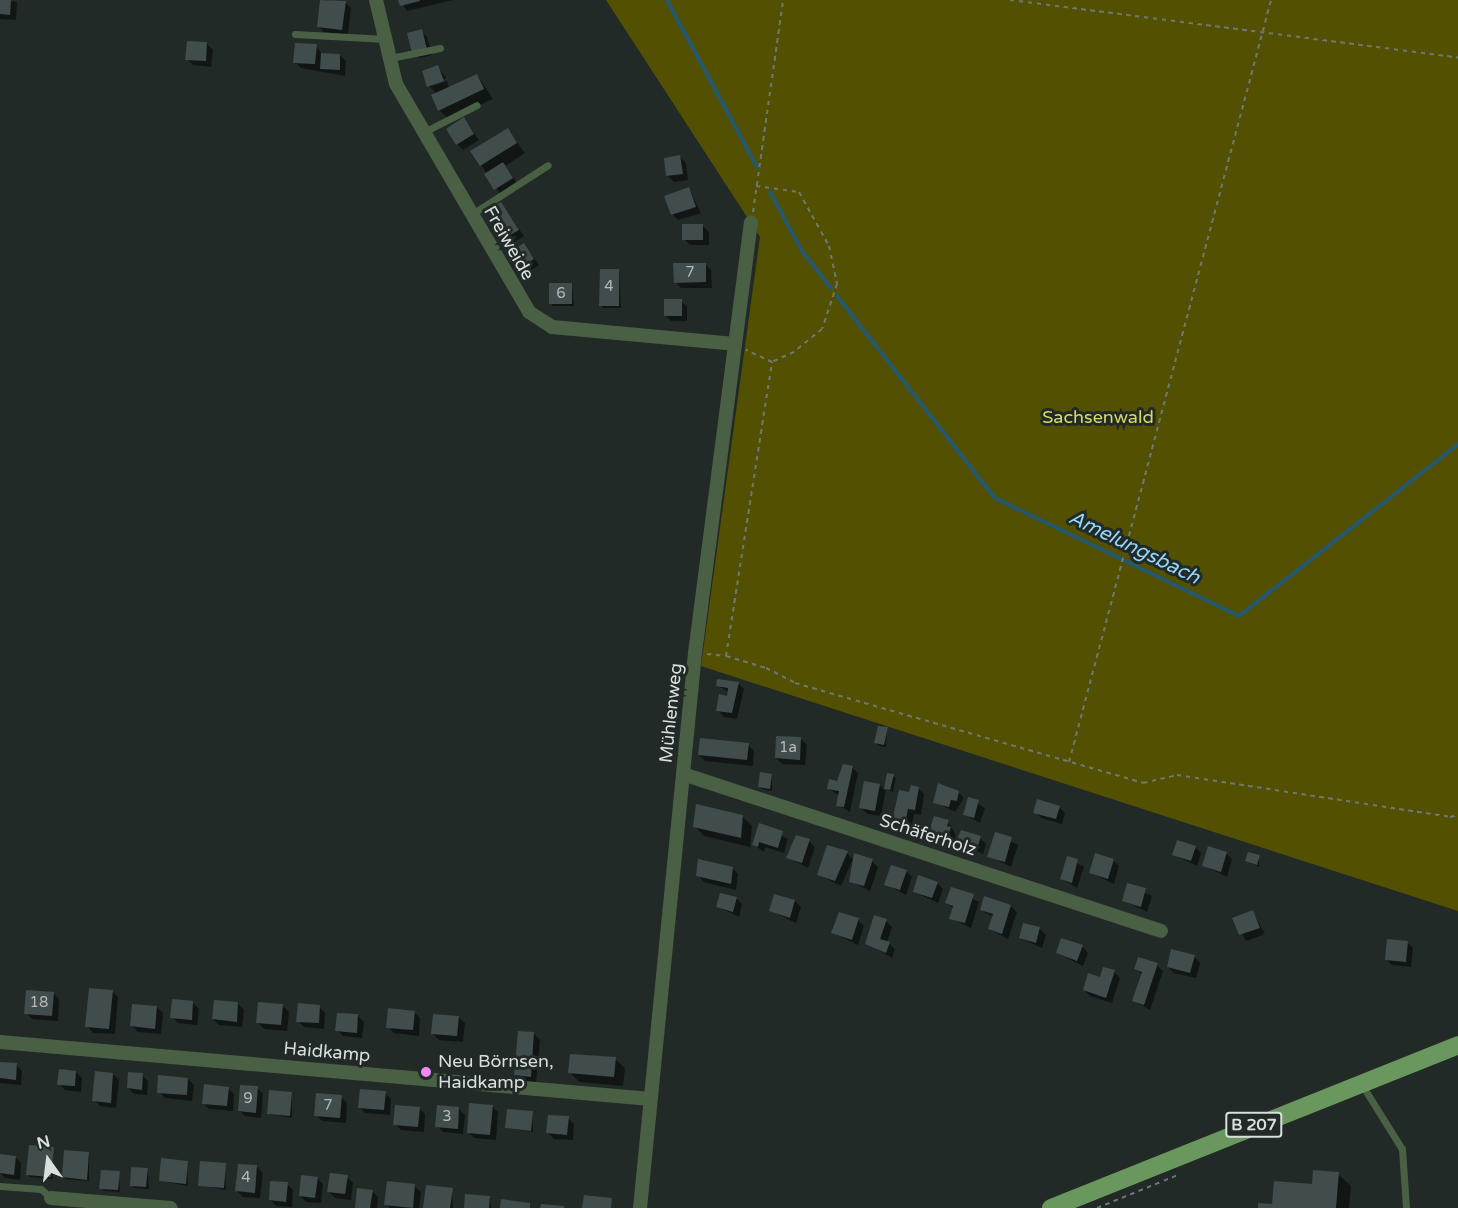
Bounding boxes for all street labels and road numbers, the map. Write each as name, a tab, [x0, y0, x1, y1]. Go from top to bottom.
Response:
street label: Freiweide	[479, 202, 539, 284]
street label: Mühlenweg	[655, 662, 687, 764]
street label: Schäferholz	[877, 809, 979, 861]
street label: Haidkamp	[283, 1037, 371, 1067]
road number: B 207	[1224, 1112, 1284, 1138]

